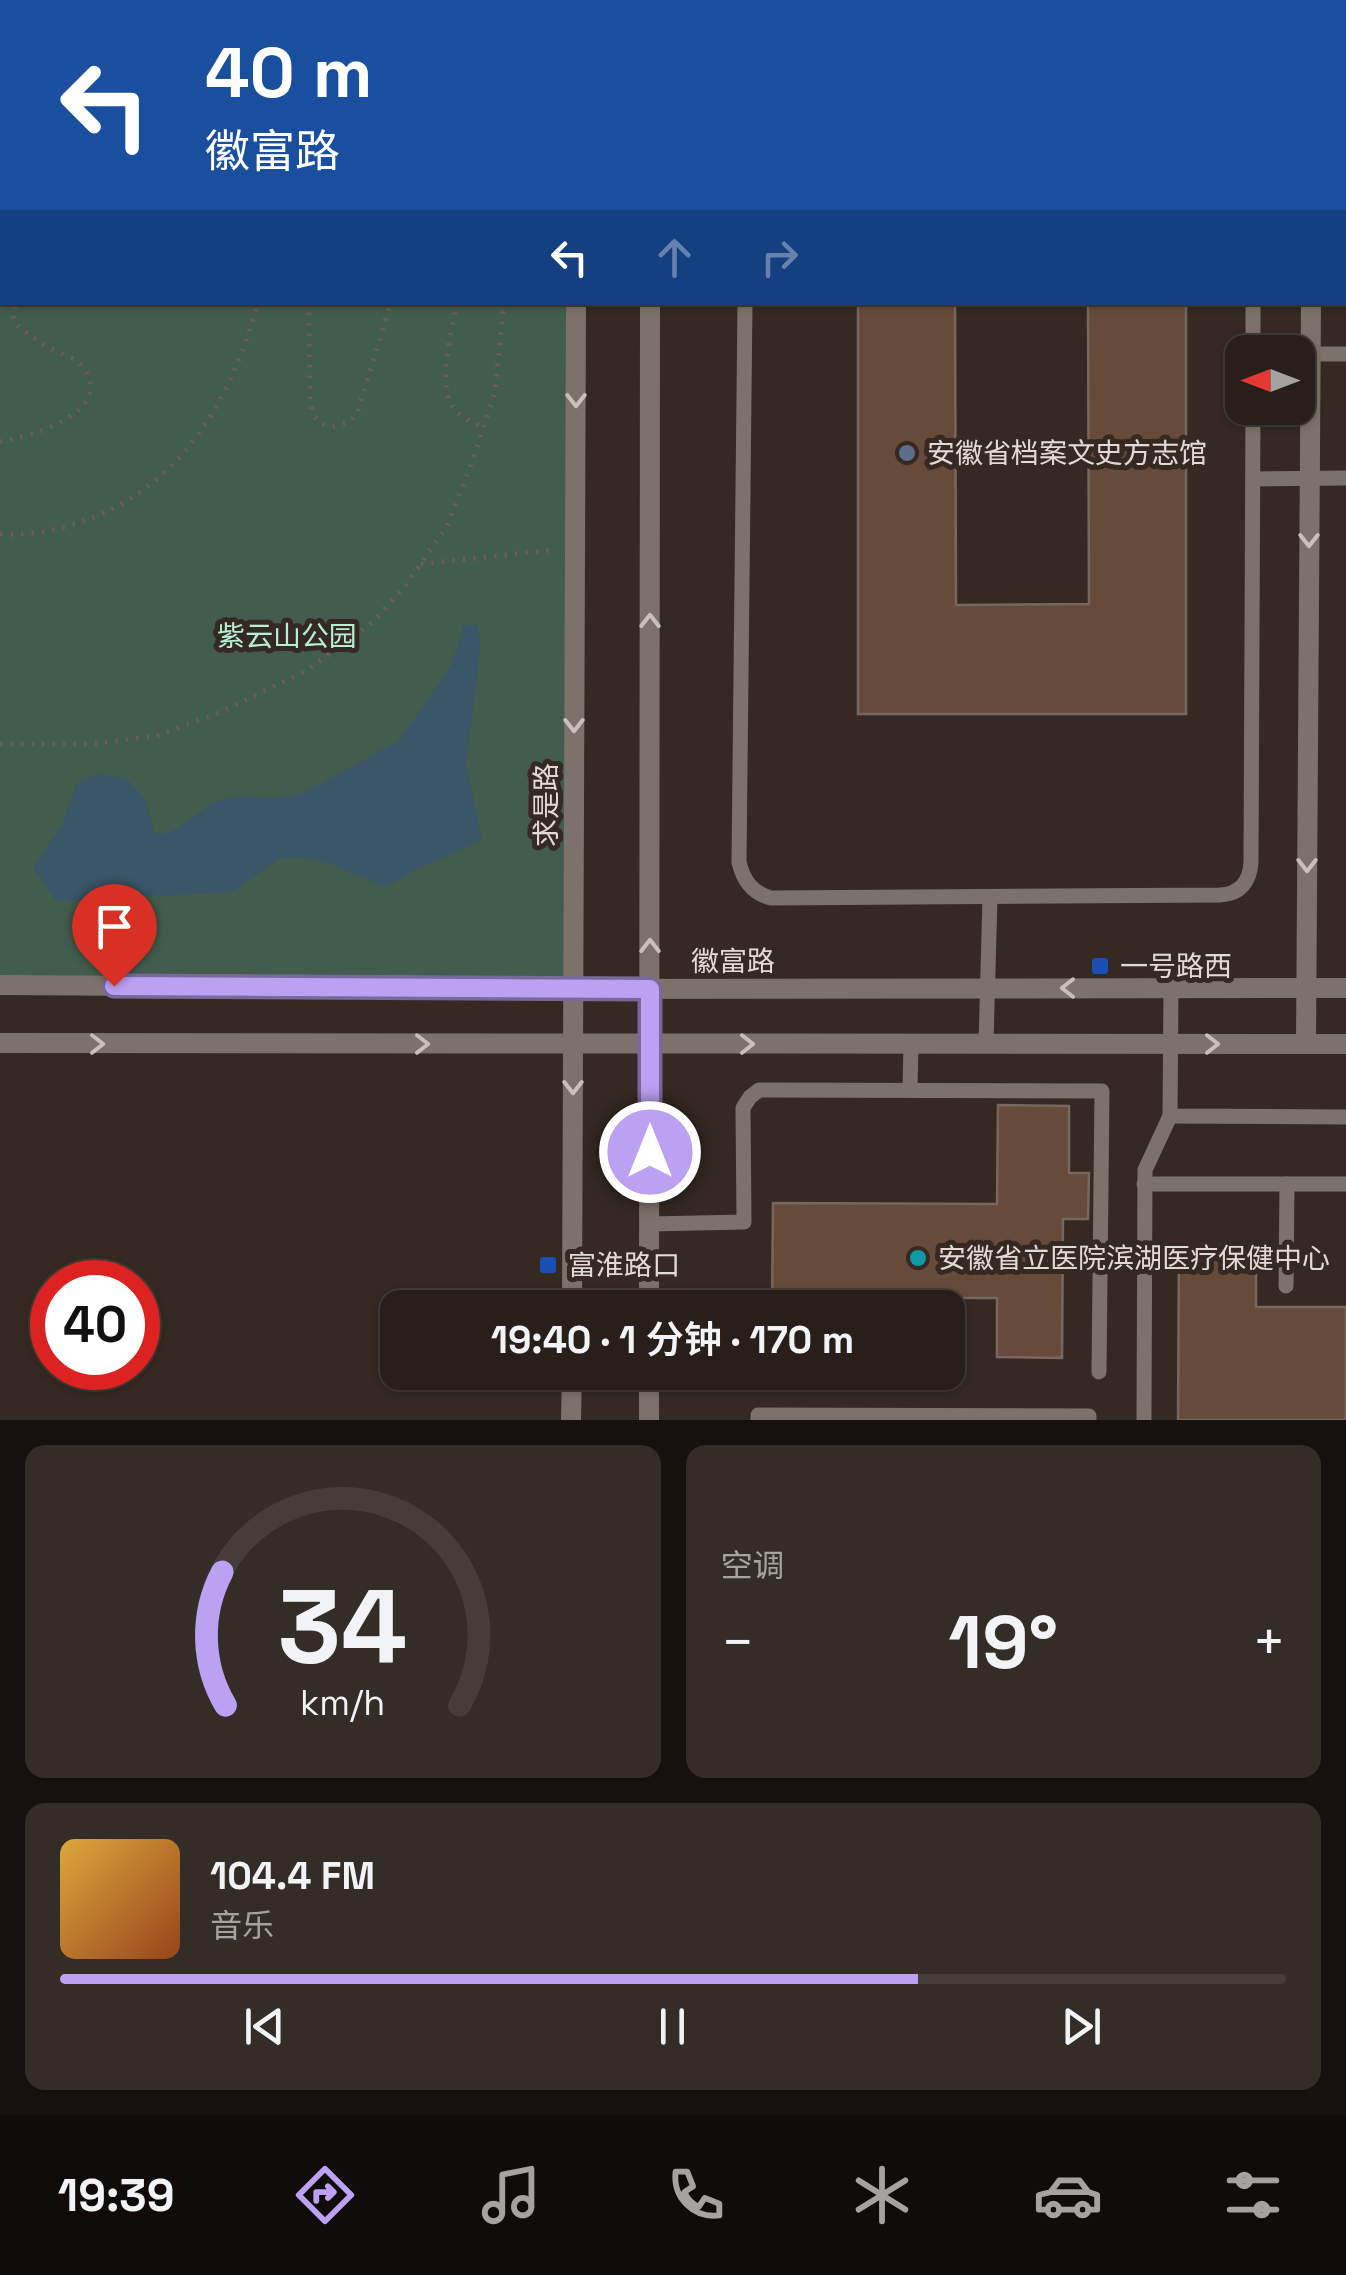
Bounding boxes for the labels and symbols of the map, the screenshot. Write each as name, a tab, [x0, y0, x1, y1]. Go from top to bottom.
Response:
north arrow	[1225, 335, 1315, 425]
one-way arrow	[565, 392, 587, 408]
place label: 安徽省档案文史方志馆	[927, 435, 1207, 471]
marker: 安徽省档案文史方志馆	[896, 442, 918, 464]
one-way arrow	[1298, 532, 1320, 548]
one-way arrow	[639, 613, 661, 628]
park label: 紫云山公园	[217, 618, 357, 654]
one-way arrow	[563, 718, 585, 733]
street label: 求是路	[528, 763, 564, 847]
one-way arrow	[1296, 858, 1318, 873]
pin	[72, 884, 157, 987]
one-way arrow	[639, 938, 661, 954]
street label: 徽富路	[691, 943, 775, 979]
place label: 一号路西	[1120, 948, 1232, 984]
marker: 一号路西	[1089, 955, 1111, 977]
one-way arrow	[1060, 977, 1076, 999]
one-way arrow	[90, 1033, 106, 1055]
one-way arrow	[416, 1033, 431, 1055]
one-way arrow	[740, 1033, 756, 1055]
one-way arrow	[1206, 1033, 1221, 1055]
one-way arrow	[562, 1080, 584, 1095]
position arrow	[598, 1100, 702, 1204]
place label: 安徽省立医院滨湖医疗保健中心	[938, 1240, 1330, 1276]
place label: 富淮路口	[568, 1247, 680, 1283]
marker: 安徽省立医院滨湖医疗保健中心	[907, 1247, 929, 1269]
marker: 富淮路口	[537, 1254, 559, 1276]
speed limit sign: 40	[30, 1260, 160, 1390]

